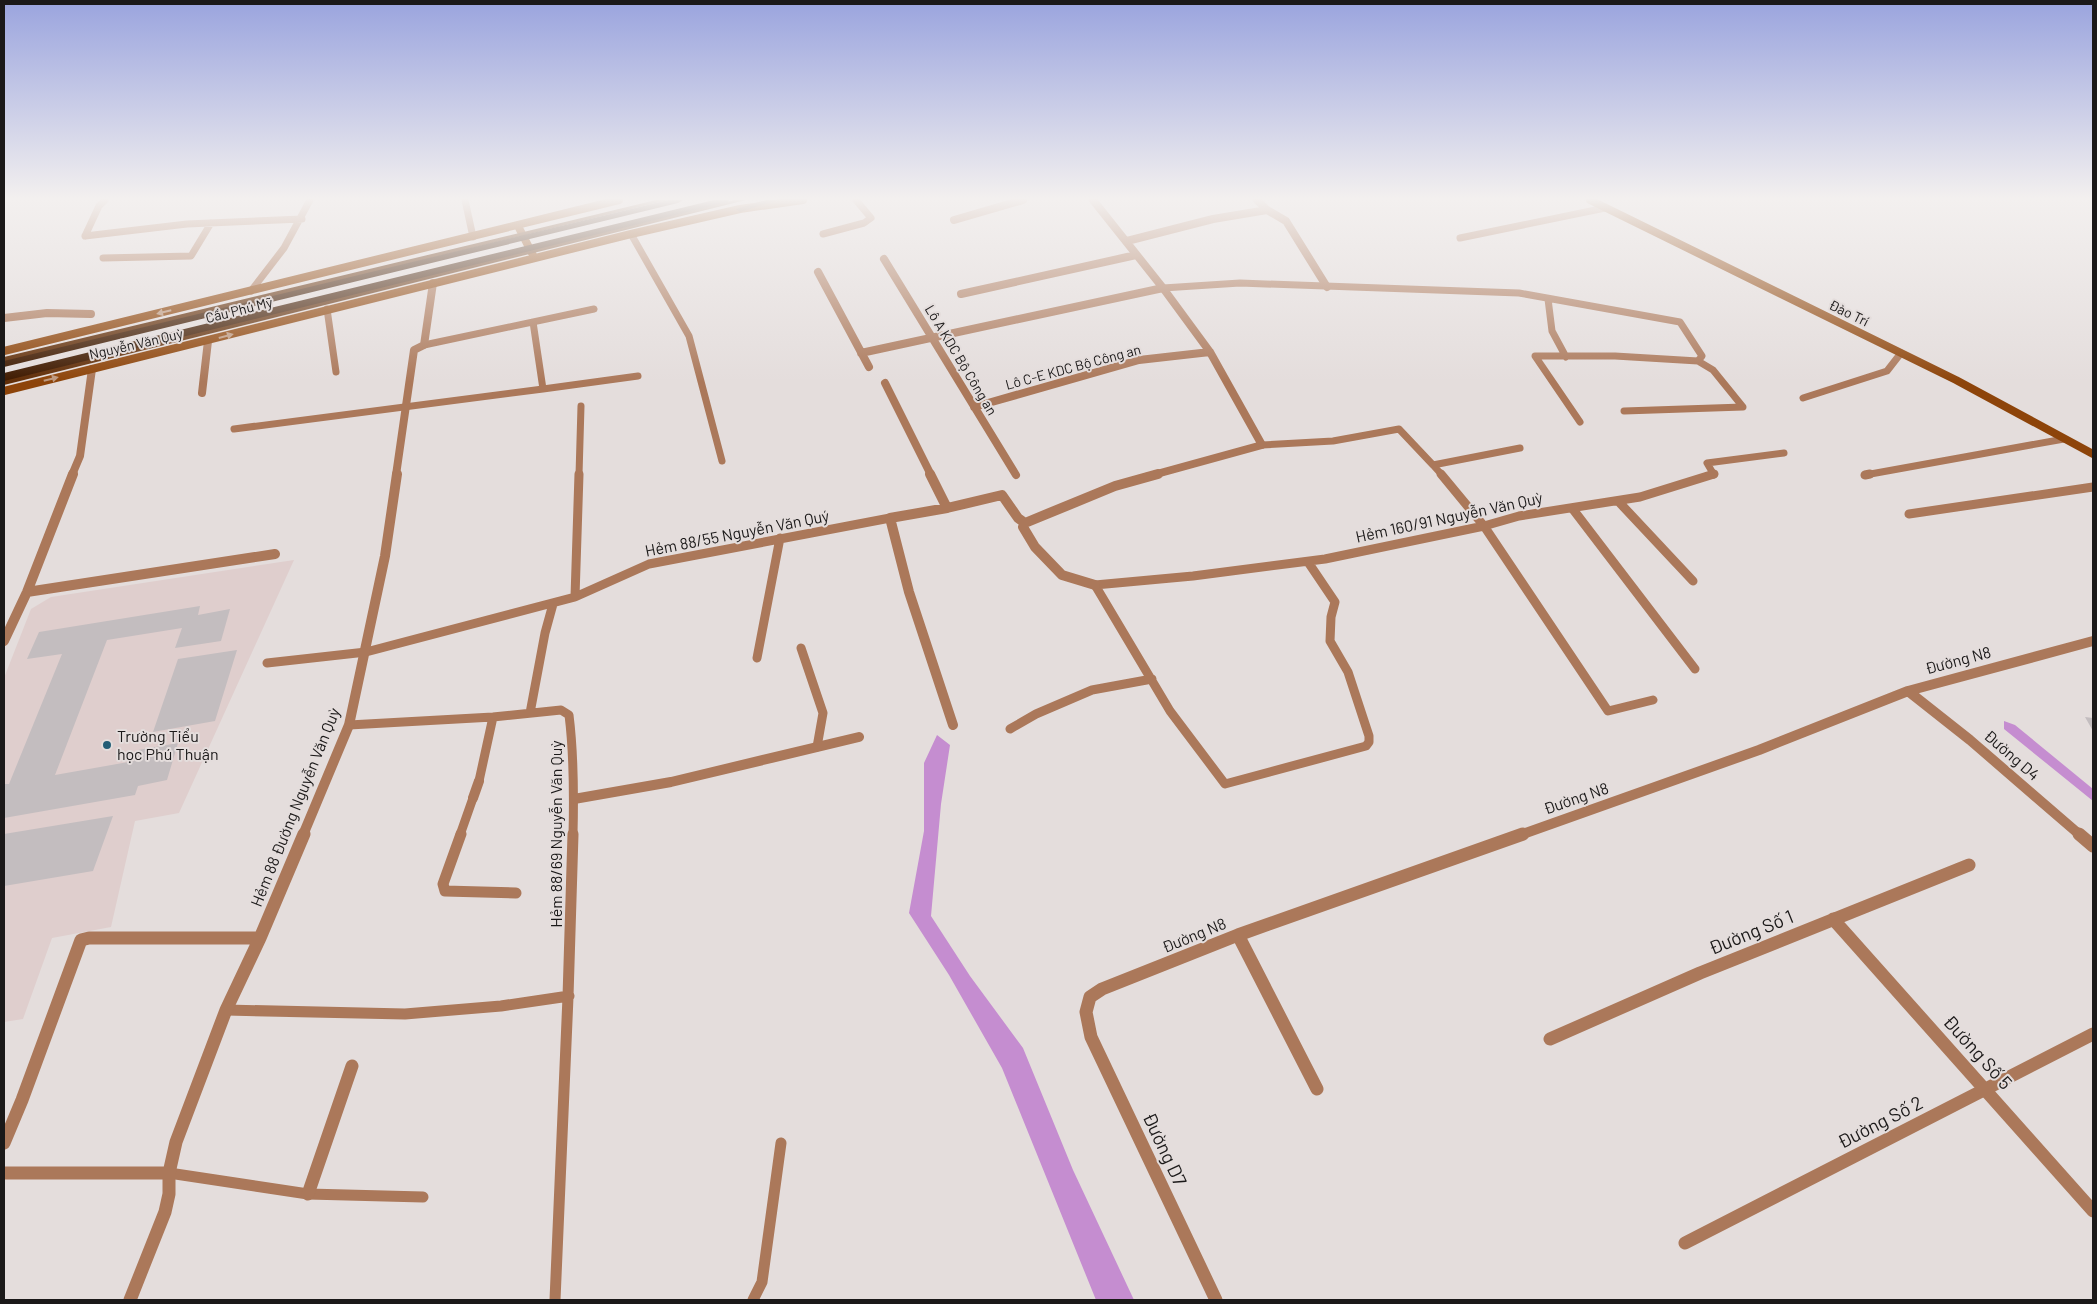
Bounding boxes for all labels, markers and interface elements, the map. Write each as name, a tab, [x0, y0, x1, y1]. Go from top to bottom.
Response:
street label: Cầu Phú Mỹ	[204, 293, 275, 326]
street label: Đào Trí	[1827, 296, 1872, 329]
street label: Lô A KDC Bộ Công an	[922, 302, 1001, 418]
one-way arrow	[157, 308, 172, 316]
street label: Nguyễn Văn Quỳ	[87, 324, 185, 363]
one-way arrow	[218, 332, 233, 340]
street label: Lô C-E KDC Bộ Công an	[1003, 340, 1142, 393]
one-way arrow	[44, 375, 59, 383]
street label: Hẻm 160/91 Nguyễn Văn Quỳ	[1354, 487, 1545, 546]
street label: Hẻm 88/55 Nguyễn Văn Quý	[643, 505, 831, 560]
street label: Đường N8	[1923, 642, 1993, 677]
street label: Hẻm 88 Đường Nguyễn Văn Quỳ	[246, 704, 343, 909]
street label: Đường D4	[1981, 725, 2044, 784]
place label: Trường Tiểu học Phú Thuận	[117, 726, 219, 763]
marker: Trường Tiểu học Phú Thuận	[101, 739, 113, 751]
street label: Hẻm 88/69 Nguyễn Văn Quỳ	[546, 740, 565, 928]
street label: Đường N8	[1541, 778, 1611, 817]
street label: Đường Số 1	[1705, 904, 1796, 959]
street label: Đường N8	[1159, 913, 1229, 956]
street label: Đường Số 5	[1939, 1010, 2018, 1094]
street label: Đường Số 2	[1833, 1090, 1926, 1153]
street label: Đường D7	[1139, 1109, 1192, 1189]

